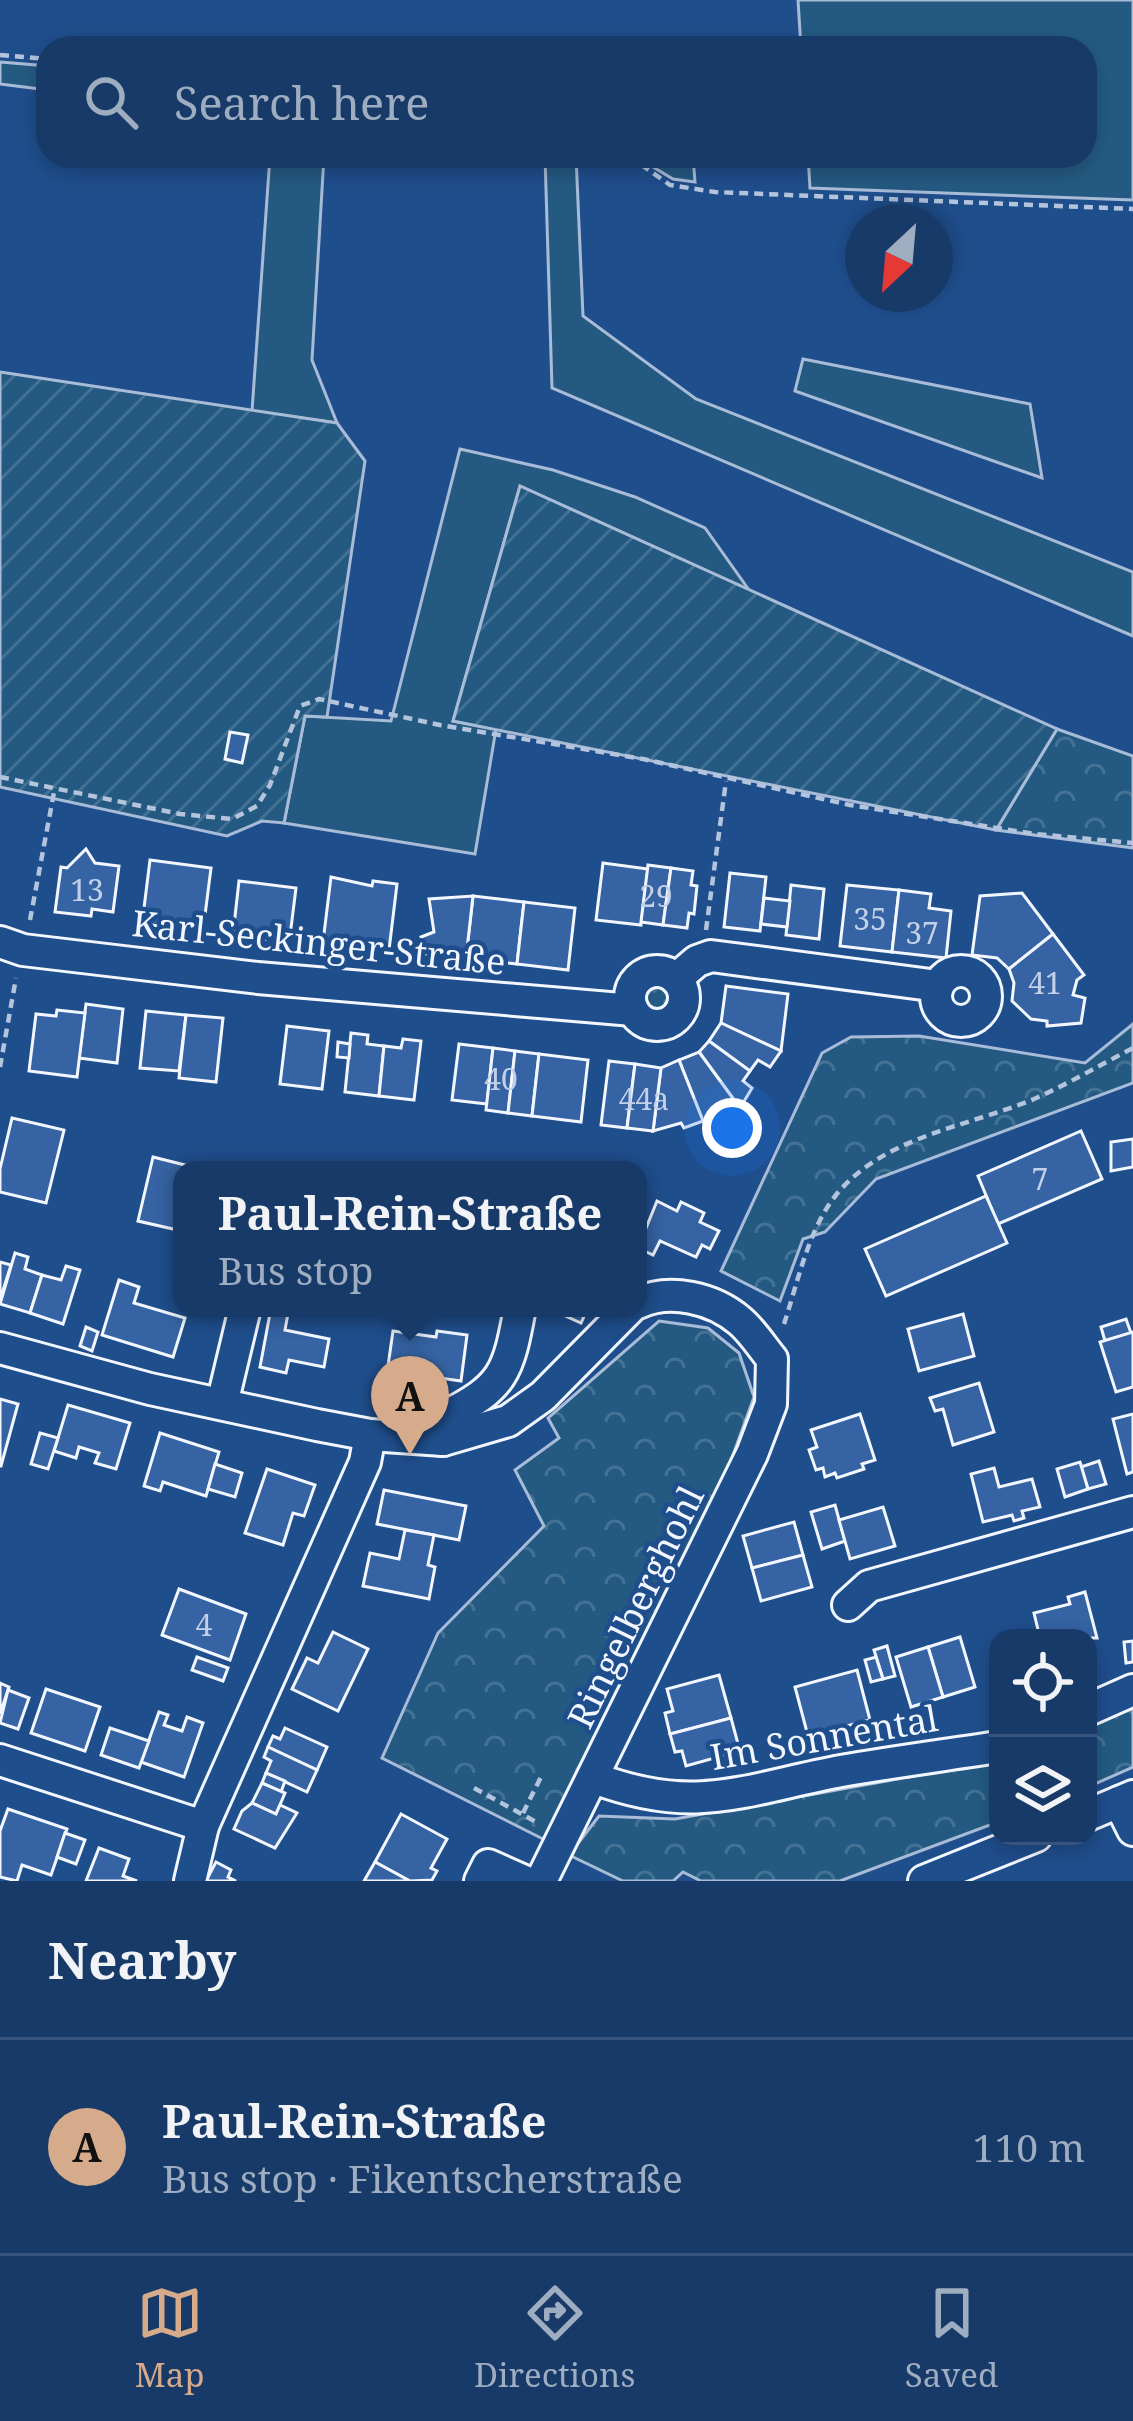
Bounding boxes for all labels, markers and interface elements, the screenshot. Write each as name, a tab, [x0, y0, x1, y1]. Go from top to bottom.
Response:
search box	[36, 36, 1097, 168]
icon: search	[78, 69, 144, 135]
text: Search here	[174, 72, 429, 133]
north arrow	[845, 204, 953, 312]
house number: 13	[70, 869, 104, 910]
house number: 29	[639, 875, 673, 916]
street label: Karl-Seckinger-Straße	[130, 898, 508, 986]
house number: 35	[853, 898, 887, 939]
house number: 37	[905, 912, 939, 953]
house number: 41	[1028, 962, 1062, 1003]
house number: 40	[484, 1058, 518, 1099]
house number: 44a	[619, 1078, 669, 1119]
your location	[702, 1098, 762, 1158]
house number: 7	[1032, 1158, 1048, 1199]
popup	[173, 1161, 647, 1317]
text: Paul-Rein-Straße	[218, 1182, 602, 1243]
text: Bus stop	[218, 1243, 374, 1296]
pin: A	[371, 1356, 449, 1455]
street label: Ringelberghohl	[555, 1478, 715, 1736]
house number: 4	[196, 1604, 213, 1645]
map controls	[989, 1629, 1097, 1845]
button: locate	[989, 1629, 1097, 1737]
street label: Im Sonnental	[707, 1693, 941, 1781]
button: layers	[989, 1737, 1097, 1845]
text: Nearby	[48, 1924, 236, 1994]
text: Paul-Rein-Straße	[162, 2090, 547, 2151]
text: A	[72, 2120, 102, 2173]
text: 110 m	[973, 2120, 1085, 2173]
text: Bus stop · Fikentscherstraße	[162, 2151, 683, 2204]
tab: Map	[135, 2280, 205, 2397]
tab: Directions	[474, 2280, 635, 2397]
tab: Saved	[905, 2280, 998, 2397]

